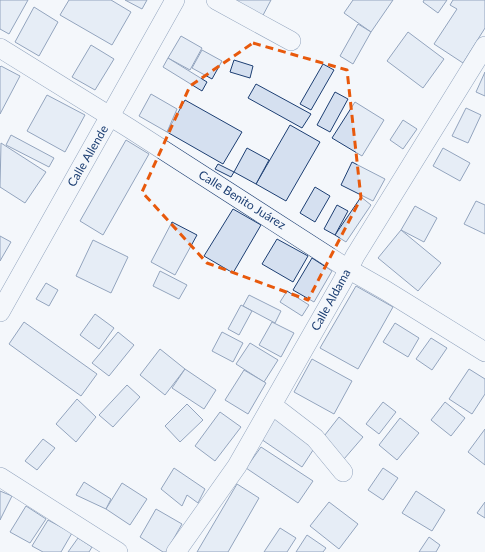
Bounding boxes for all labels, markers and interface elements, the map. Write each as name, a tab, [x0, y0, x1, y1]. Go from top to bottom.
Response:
street label: Calle Allende	[64, 122, 111, 189]
street label: Calle Benito Juárez	[196, 167, 289, 233]
street label: Calle Aldama	[307, 266, 354, 333]

